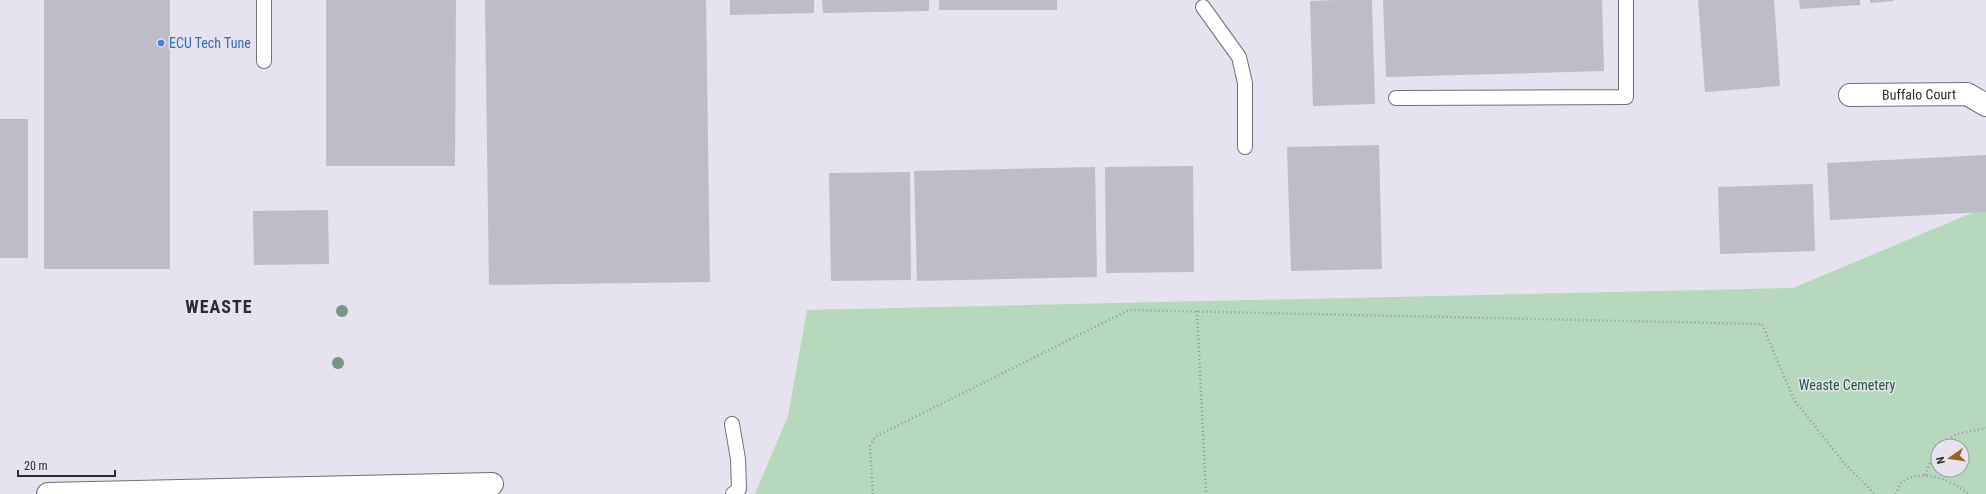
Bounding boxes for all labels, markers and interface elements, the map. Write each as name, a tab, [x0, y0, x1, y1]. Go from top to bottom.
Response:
place label: ECU Tech Tune	[169, 35, 251, 51]
marker: ECU Tech Tune	[156, 38, 166, 48]
street label: Buffalo Court	[1882, 86, 1956, 103]
district label: WEASTE	[185, 296, 253, 317]
park label: Weaste Cemetery	[1799, 377, 1895, 393]
north arrow	[1930, 438, 1970, 478]
scale bar	[18, 452, 115, 478]
text: N	[1934, 455, 1948, 465]
text: 20 m	[24, 459, 48, 473]

